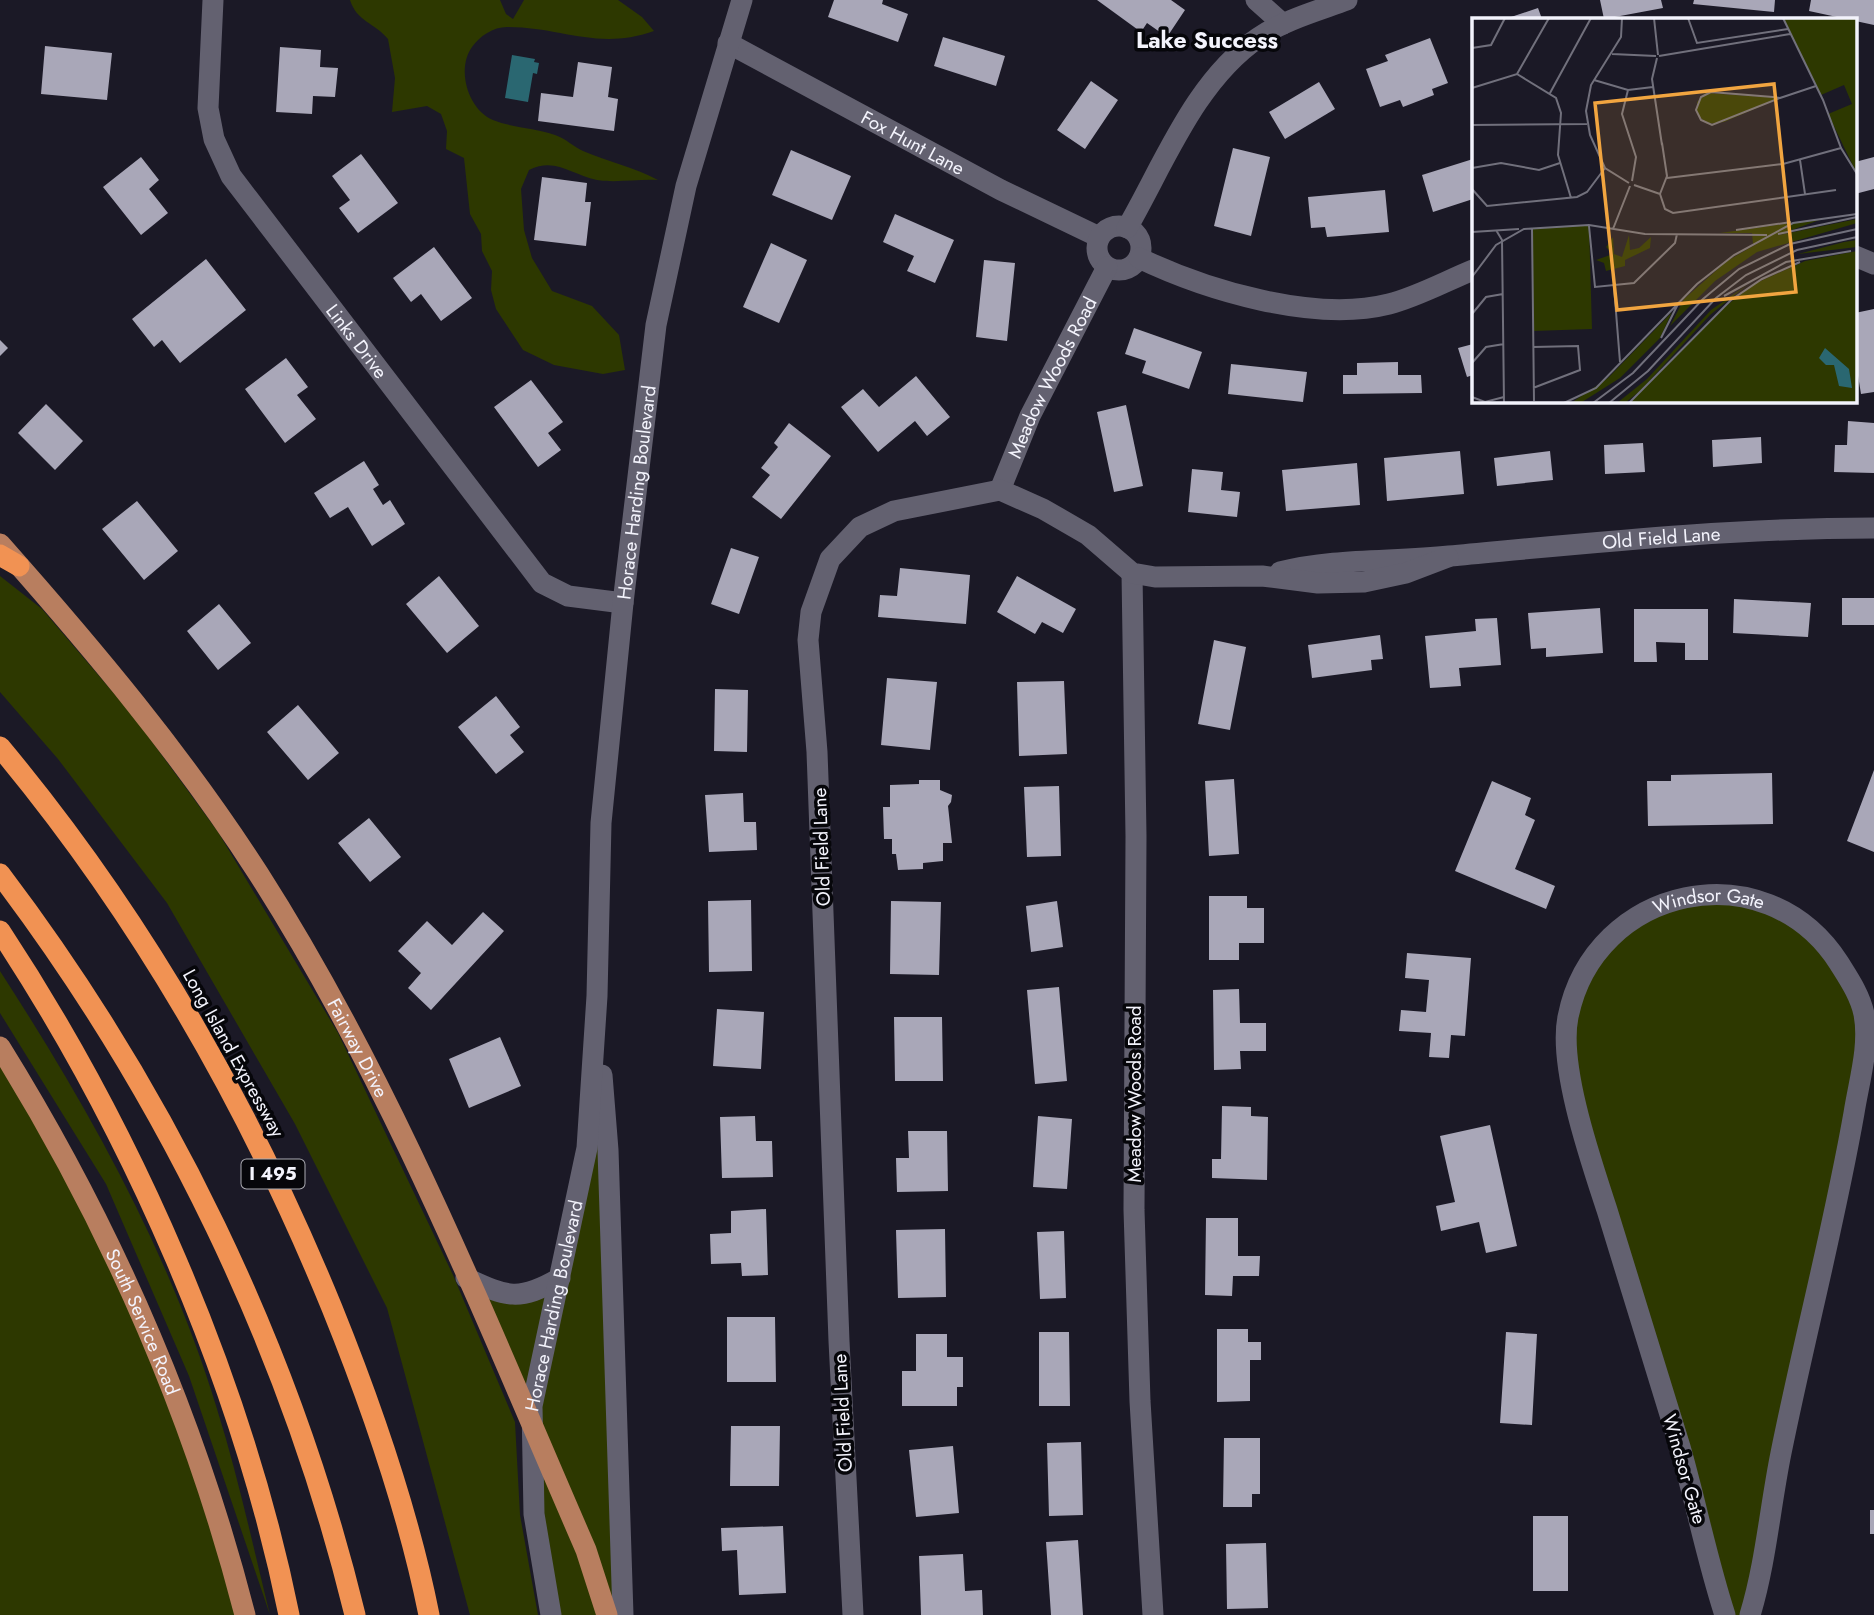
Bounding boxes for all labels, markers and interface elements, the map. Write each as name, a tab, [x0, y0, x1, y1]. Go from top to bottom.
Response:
inset map	[1472, 18, 1856, 402]
district label: Lake Success	[1136, 23, 1278, 57]
street label: Fox Hunt Lane	[856, 104, 969, 182]
street label: Meadow Woods Road	[1001, 292, 1103, 462]
street label: Links Drive	[319, 298, 394, 384]
street label: Horace Harding Boulevard	[611, 384, 663, 601]
street label: Old Field Lane	[1601, 520, 1721, 556]
street label: Old Field Lane	[806, 787, 837, 907]
street label: Windsor Gate	[1649, 882, 1768, 921]
street label: Long Island Expressway	[176, 964, 291, 1143]
street label: Fairway Drive	[321, 994, 395, 1102]
street label: Meadow Woods Road	[1121, 1005, 1148, 1183]
road number: I 495	[242, 1160, 304, 1189]
street label: Horace Harding Boulevard	[518, 1198, 590, 1414]
street label: South Service Road	[99, 1244, 186, 1399]
street label: Old Field Lane	[826, 1353, 859, 1473]
street label: Windsor Gate	[1656, 1411, 1713, 1527]

